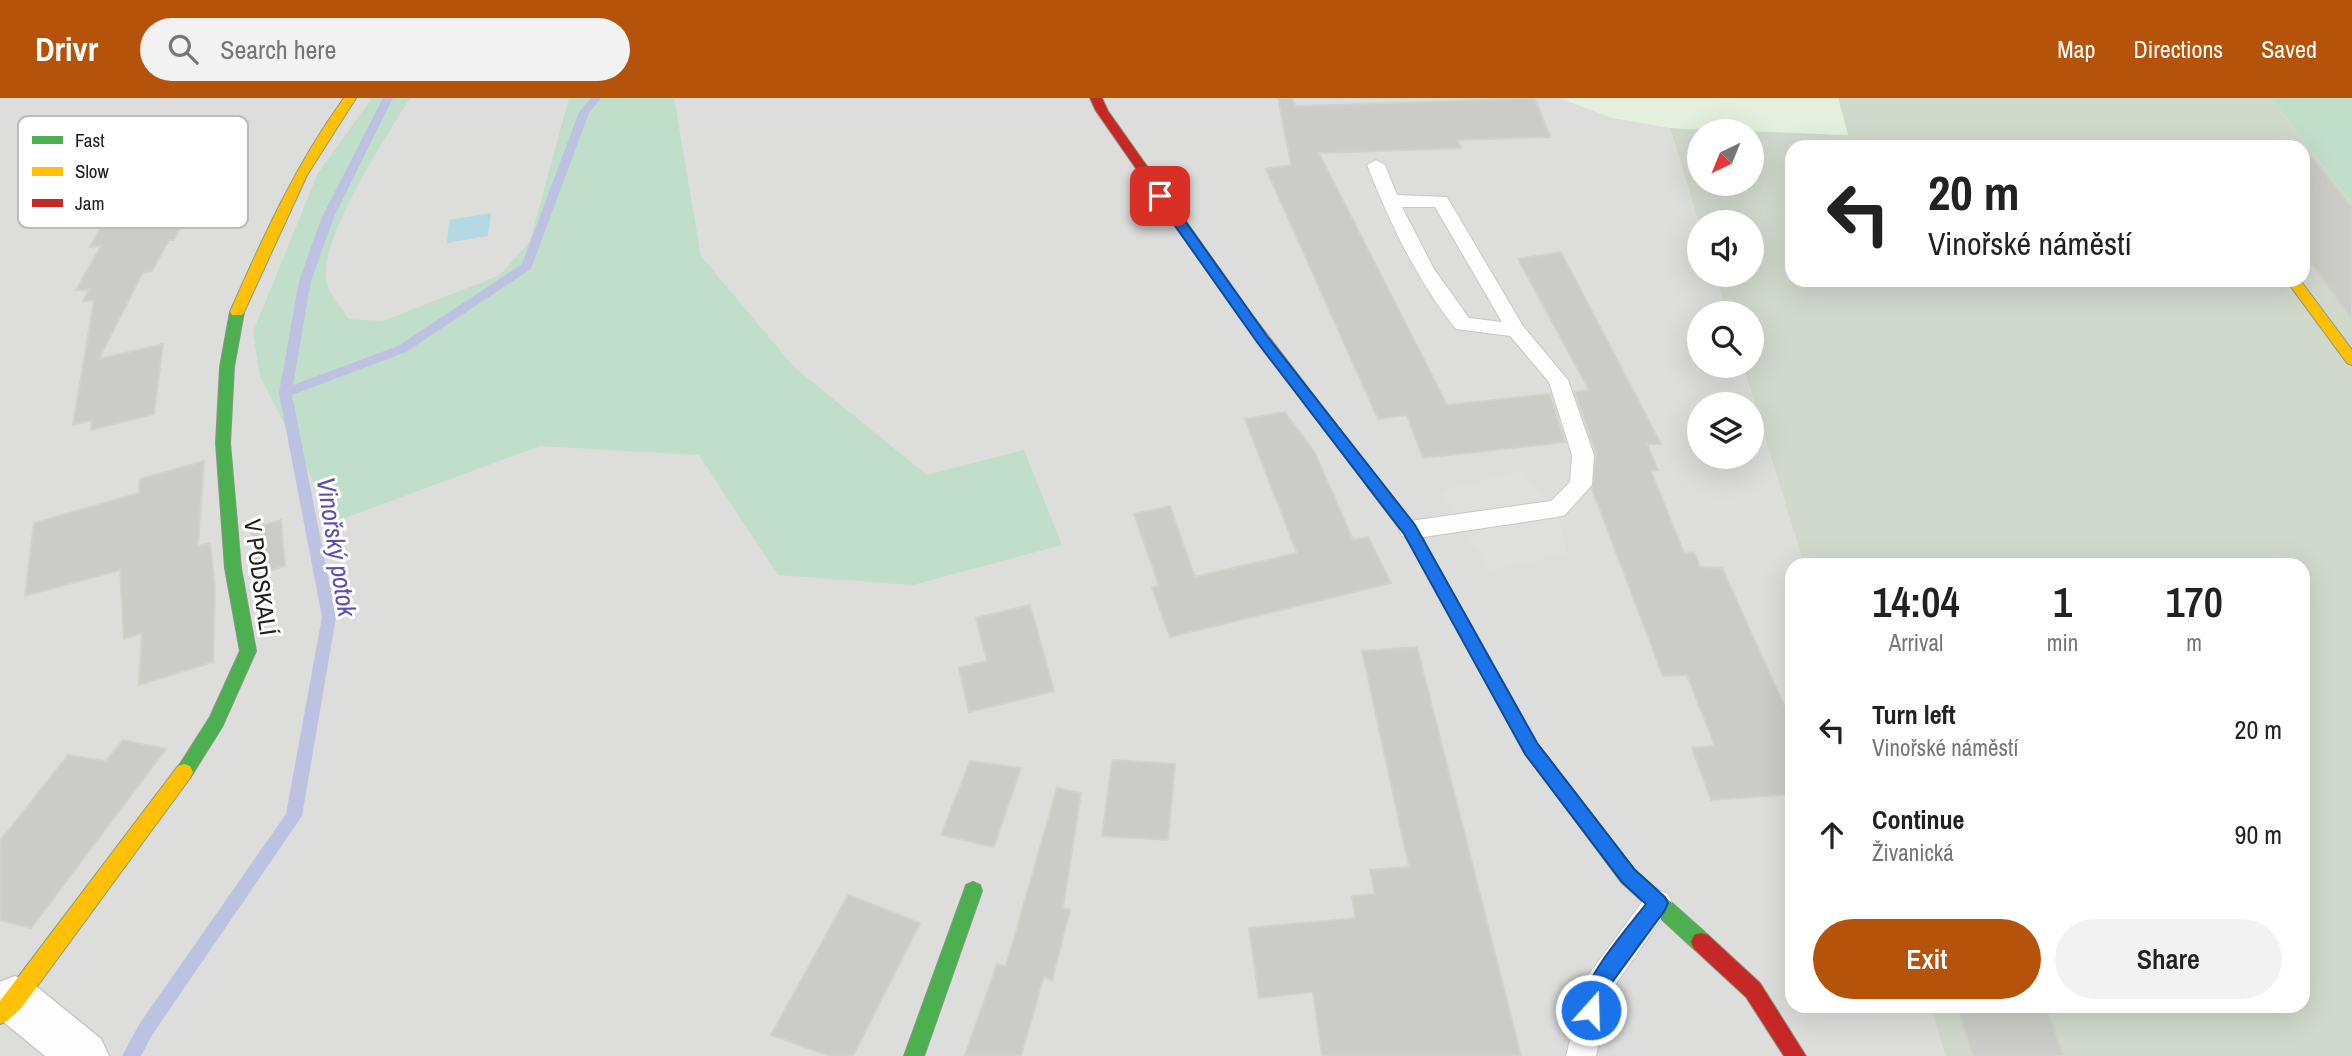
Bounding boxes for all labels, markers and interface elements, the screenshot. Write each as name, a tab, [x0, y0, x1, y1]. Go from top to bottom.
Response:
search box	[140, 18, 630, 81]
text: Drivr	[35, 27, 98, 71]
icon: search	[164, 30, 202, 68]
text: Search here	[220, 32, 336, 67]
text: Map	[2057, 33, 2095, 65]
text: Directions	[2133, 33, 2223, 65]
text: Saved	[2261, 33, 2317, 65]
legend	[18, 116, 248, 228]
north arrow	[1687, 119, 1764, 196]
map controls	[1687, 119, 1764, 469]
text: Fast	[75, 127, 105, 153]
text: Slow	[75, 158, 110, 184]
text: 20 m	[1928, 159, 2020, 225]
pin	[1130, 166, 1190, 226]
icon: left	[1813, 168, 1904, 259]
icon: arrive	[1141, 177, 1179, 215]
text: Jam	[75, 190, 104, 216]
button: sound	[1687, 210, 1764, 287]
text: Vinořské náměstí	[1928, 222, 2132, 265]
button: search	[1687, 301, 1764, 378]
button: layers	[1687, 392, 1764, 469]
water label: Vinořský potok	[309, 475, 365, 620]
street label: V PODSKALÍ	[237, 517, 285, 638]
text: 14:04	[1872, 574, 1960, 630]
text: 1	[2053, 574, 2072, 630]
text: 170	[2165, 574, 2223, 630]
text: Arrival	[1889, 627, 1943, 658]
text: min	[2047, 627, 2078, 658]
text: m	[2186, 627, 2202, 658]
text: Turn left	[1872, 697, 1956, 732]
icon: left	[1813, 711, 1851, 749]
text: 20 m	[2235, 712, 2282, 747]
text: Vinořské náměstí	[1872, 732, 2018, 763]
text: Continue	[1872, 802, 1964, 837]
icon: ahead	[1813, 816, 1851, 854]
text: 90 m	[2235, 817, 2282, 852]
text: Živanická	[1872, 837, 1954, 868]
button: Exit	[1813, 919, 2041, 999]
button: Share	[2055, 919, 2282, 999]
position arrow	[1554, 973, 1628, 1047]

